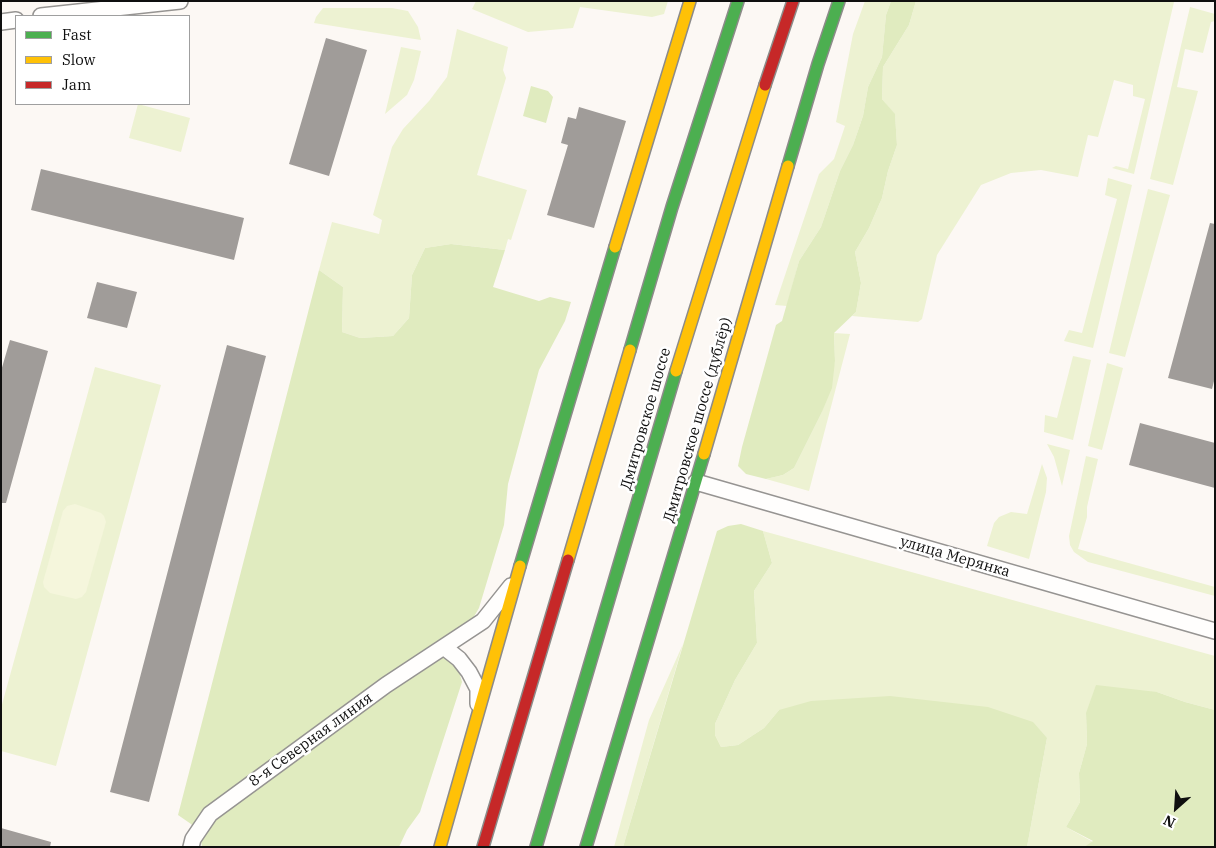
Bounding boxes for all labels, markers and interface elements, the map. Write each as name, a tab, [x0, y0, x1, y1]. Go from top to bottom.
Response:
legend	[15, 15, 190, 105]
text: Fast	[62, 25, 92, 44]
text: Slow	[62, 50, 95, 69]
text: Jam	[62, 75, 91, 94]
street label: Дмитровское шоссе (дублёр)	[660, 315, 736, 525]
street label: Дмитровское шоссе	[617, 346, 675, 492]
street label: улица Мерянка	[898, 533, 1012, 581]
street label: 8-я Северная линия	[246, 689, 376, 791]
north arrow	[1151, 783, 1201, 833]
text: N	[1161, 811, 1178, 832]

